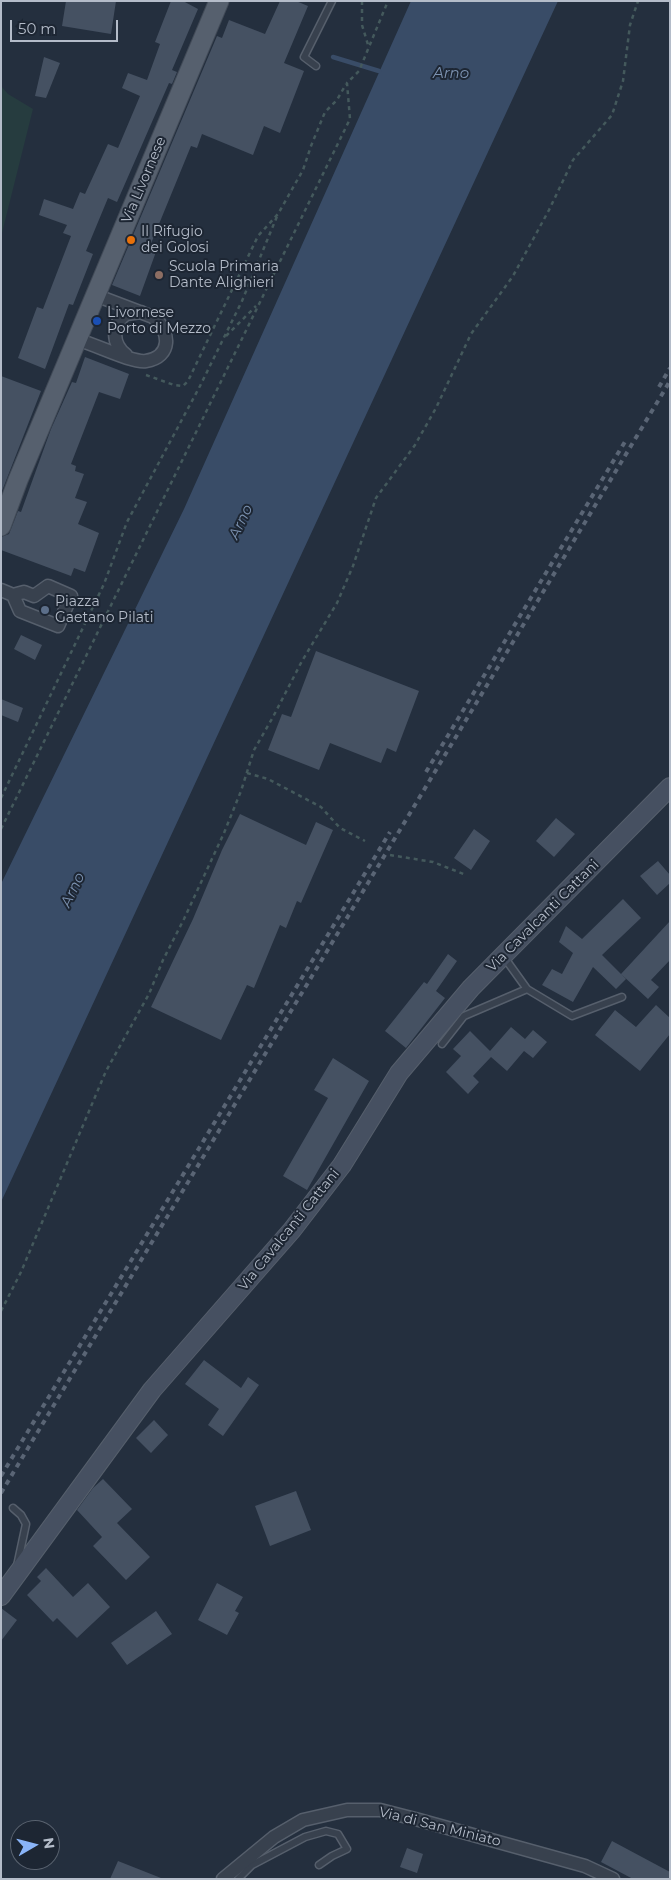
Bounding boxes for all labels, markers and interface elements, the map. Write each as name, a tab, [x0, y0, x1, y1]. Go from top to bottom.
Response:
scale bar	[12, 10, 120, 42]
text: 50 m	[18, 19, 56, 38]
water label: Arno	[433, 65, 469, 83]
street label: Via Livornese	[118, 134, 170, 226]
place label: Il Rifugio dei Golosi	[141, 224, 209, 256]
marker: Il Rifugio dei Golosi	[125, 234, 137, 246]
place label: Scuola Primaria Dante Alighieri	[169, 259, 279, 292]
marker: Scuola Primaria Dante Alighieri	[153, 269, 165, 281]
place label: Livornese Porto di Mezzo	[107, 305, 211, 338]
marker: Livornese Porto di Mezzo	[91, 315, 103, 327]
water label: Arno	[225, 502, 257, 542]
place label: Piazza Gaetano Pilati	[55, 594, 153, 626]
marker: Piazza Gaetano Pilati	[39, 604, 51, 616]
street label: Via Cavalcanti Cattani	[483, 856, 603, 976]
water label: Arno	[57, 870, 89, 910]
street label: Via Cavalcanti Cattani	[235, 1166, 343, 1294]
street label: Via di San Miniato	[377, 1804, 503, 1850]
north arrow	[10, 1820, 60, 1870]
text: N	[39, 1836, 59, 1850]

